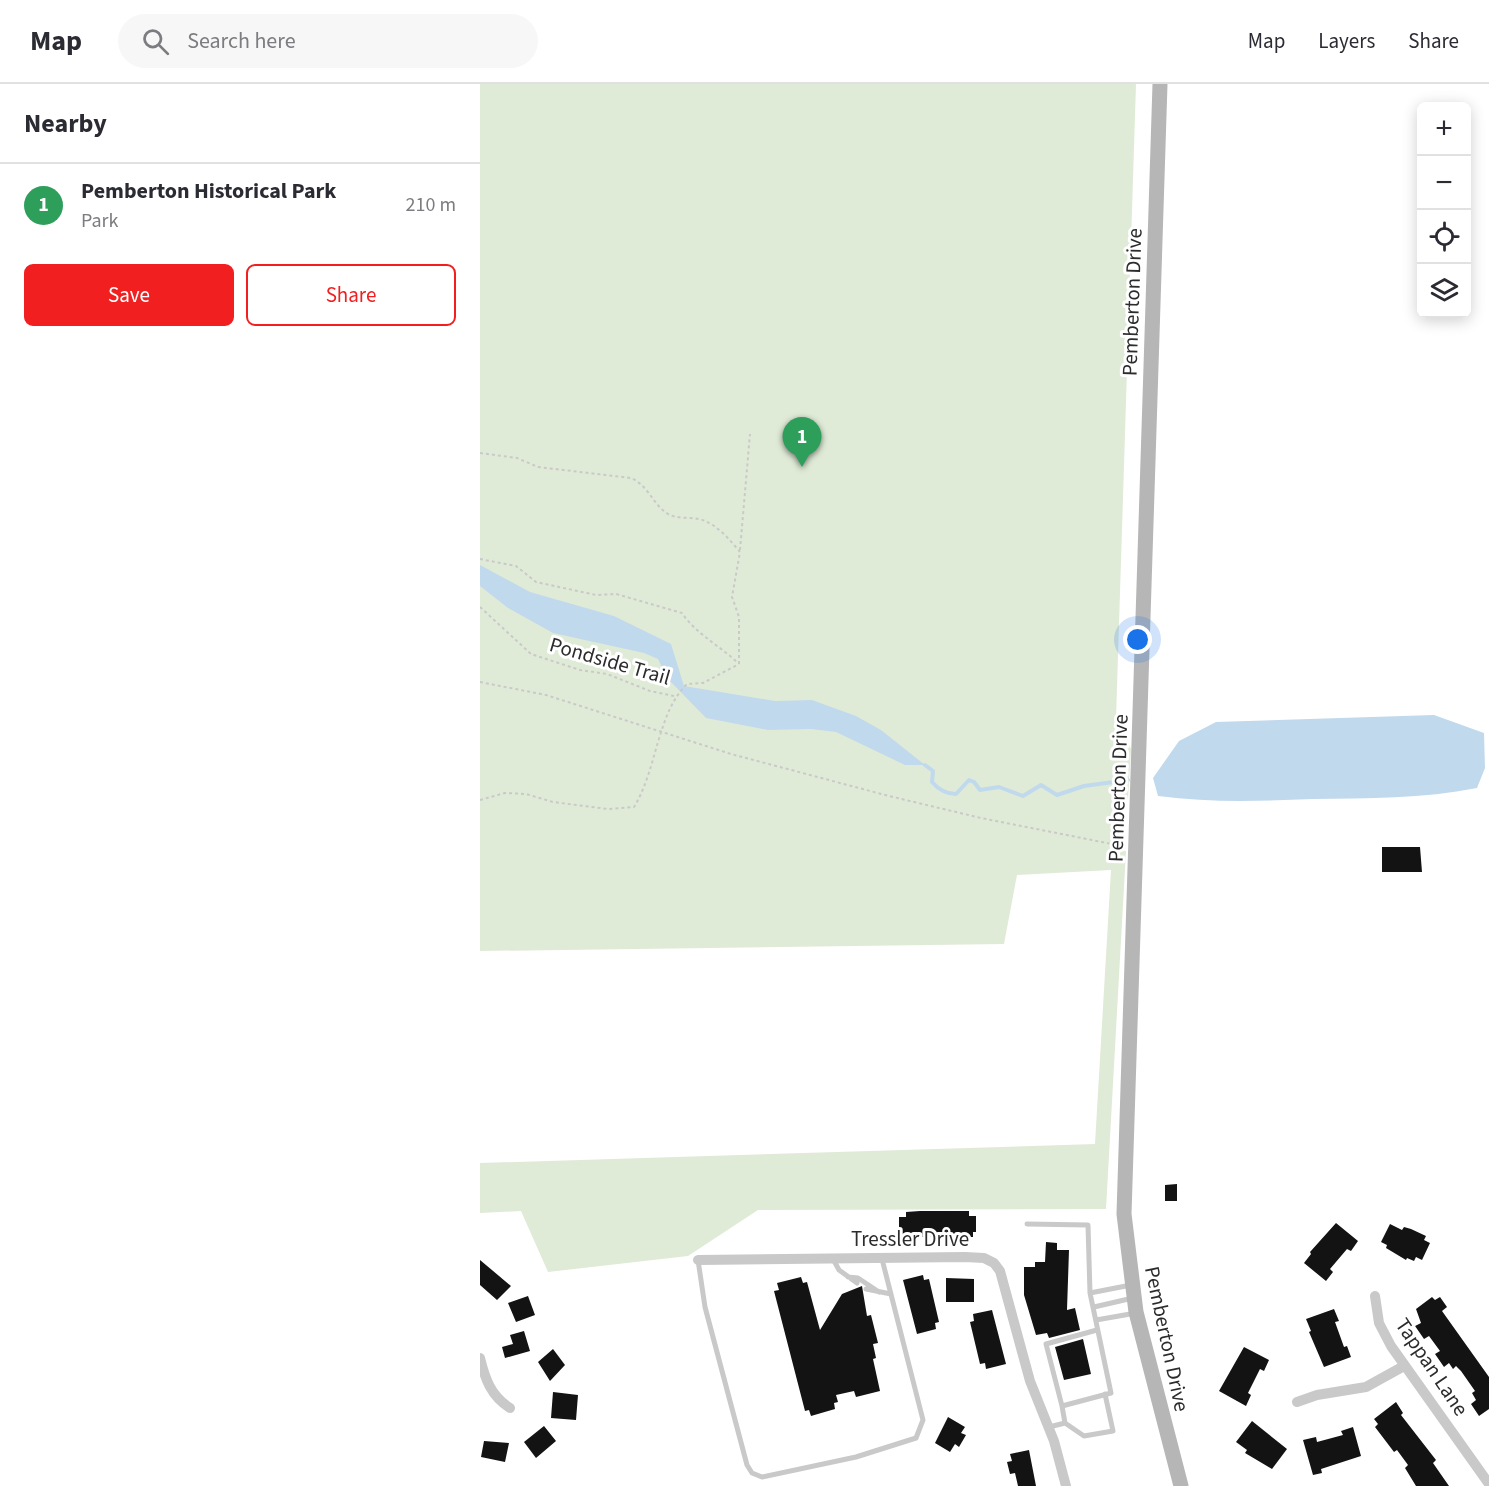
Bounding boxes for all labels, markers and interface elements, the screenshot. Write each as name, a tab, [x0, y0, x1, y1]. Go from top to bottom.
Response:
search box	[118, 14, 538, 68]
text: Map	[30, 21, 82, 61]
icon: search	[139, 25, 172, 58]
text: Search here	[187, 25, 296, 57]
text: Map	[1248, 26, 1285, 56]
text: Layers	[1318, 26, 1375, 56]
text: Share	[1408, 26, 1459, 56]
map controls	[1417, 102, 1471, 318]
button: +	[1417, 102, 1471, 156]
text: Nearby	[24, 105, 107, 142]
button: −	[1417, 156, 1471, 210]
text: Pemberton Historical Park	[81, 175, 336, 207]
text: 1	[38, 191, 49, 219]
text: 210 m	[406, 191, 456, 219]
text: Park	[81, 207, 118, 235]
button: locate	[1417, 210, 1471, 264]
street label: Pemberton Drive	[1114, 228, 1150, 376]
button: Save	[24, 264, 234, 326]
button: Share	[246, 264, 456, 326]
button: layers	[1417, 264, 1471, 318]
pin: 1	[782, 418, 822, 467]
your location	[1123, 625, 1152, 654]
street label: Pondside Trail	[546, 629, 674, 693]
street label: Pemberton Drive	[1100, 714, 1136, 862]
street label: Tressler Drive	[851, 1224, 969, 1254]
street label: Pemberton Drive	[1137, 1264, 1197, 1414]
street label: Tappan Lane	[1388, 1312, 1476, 1422]

